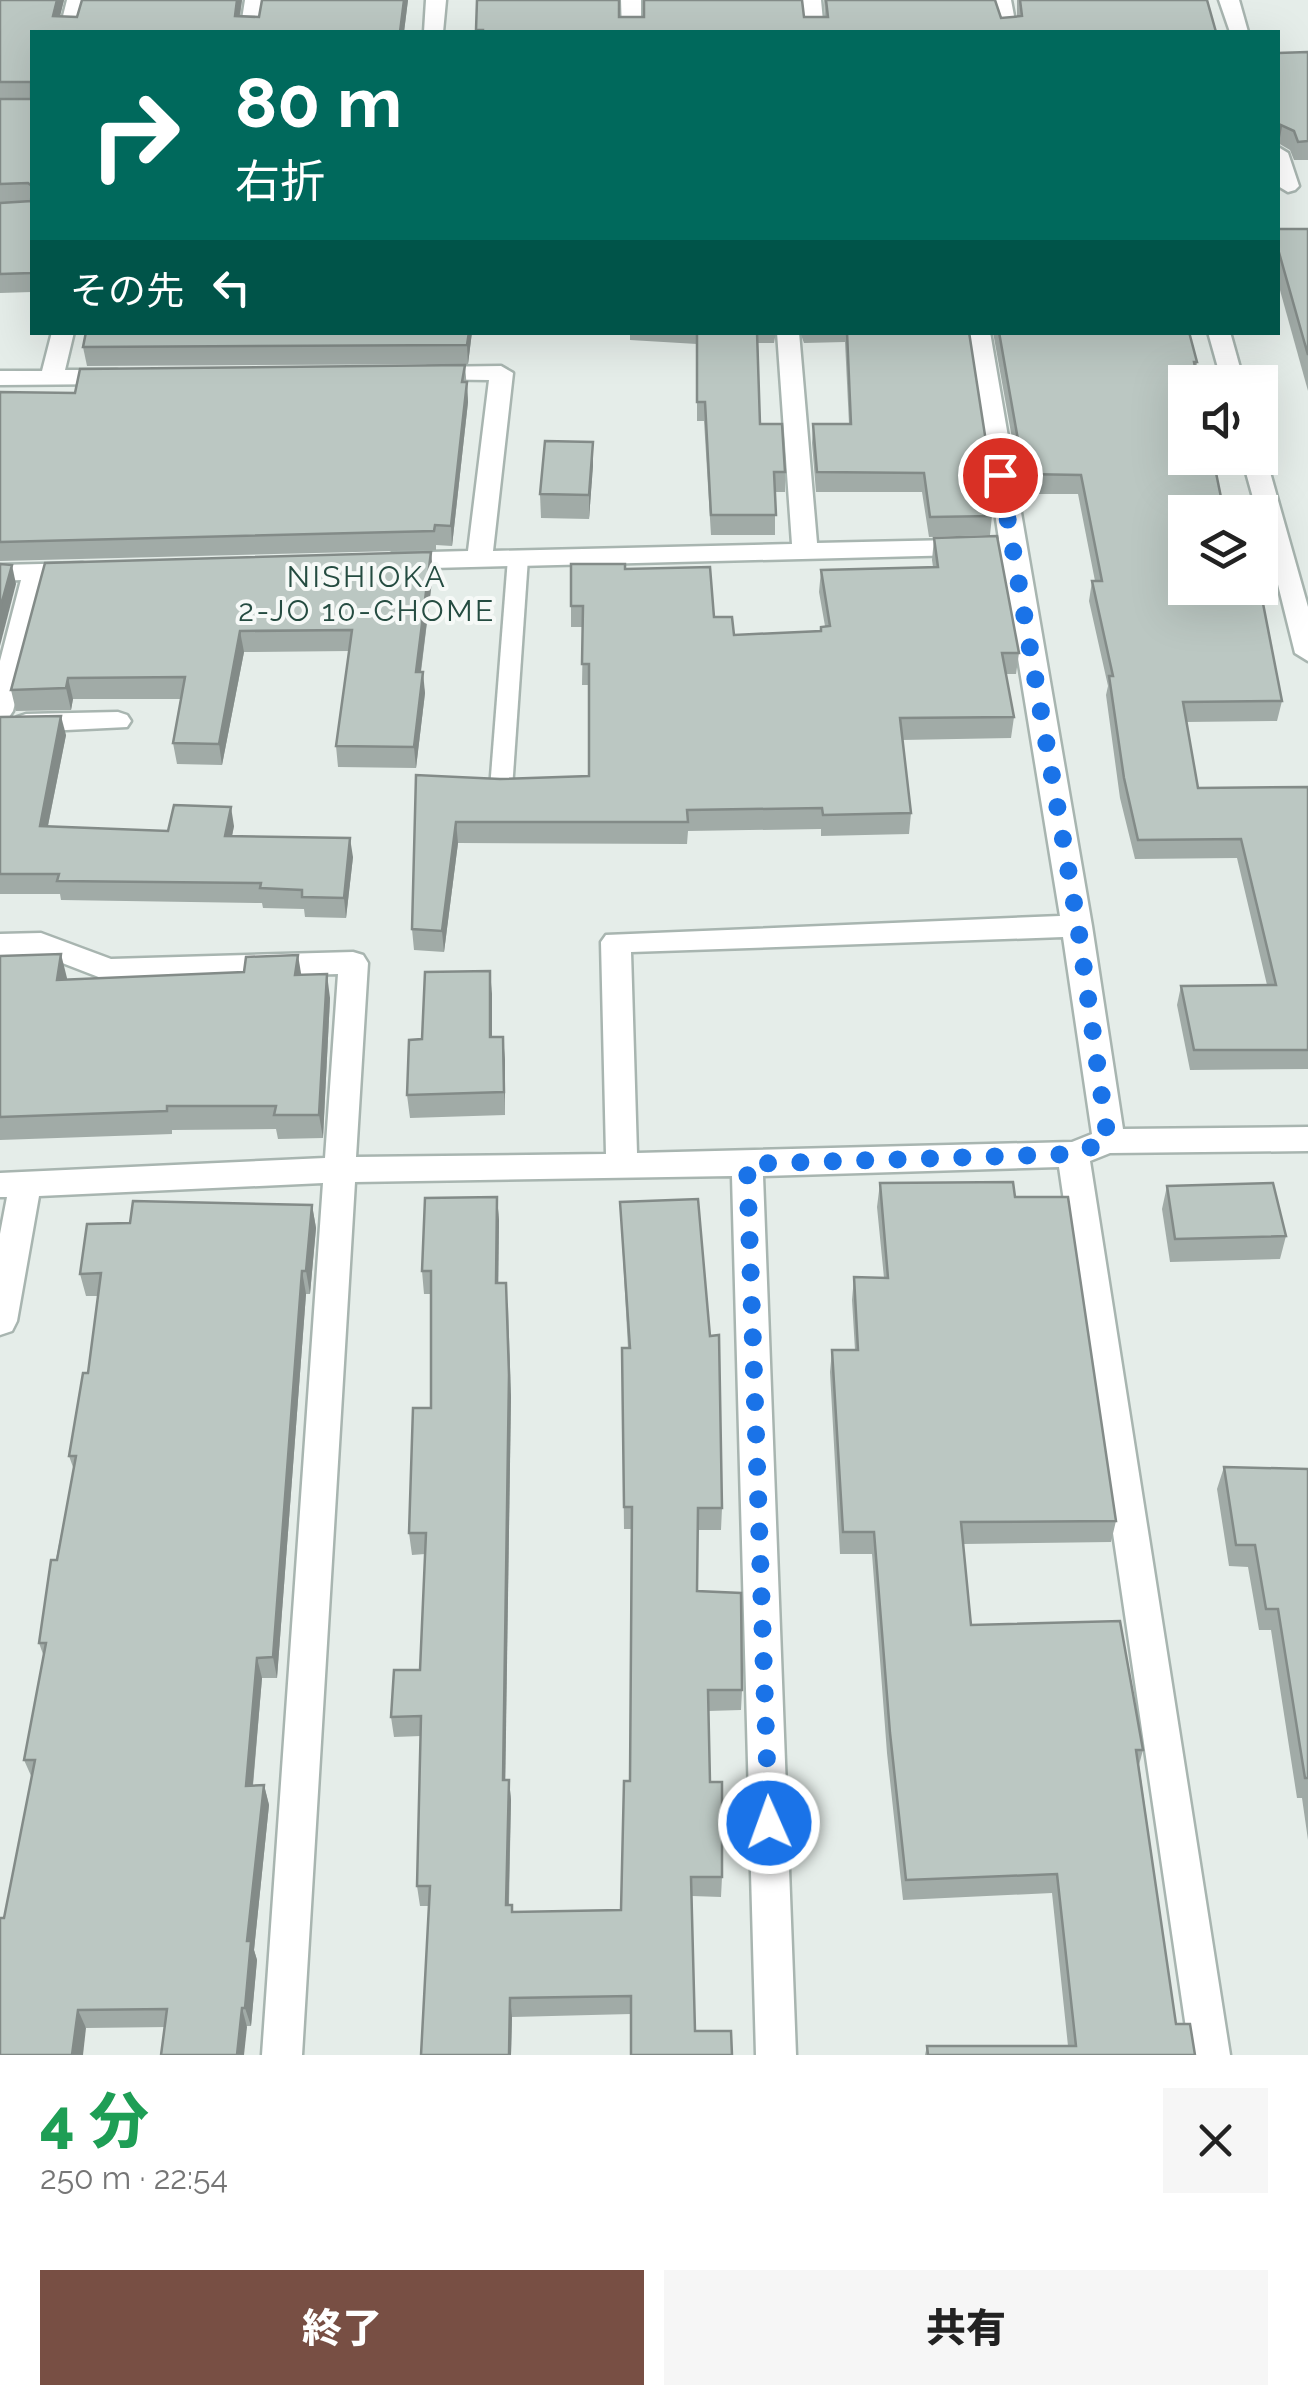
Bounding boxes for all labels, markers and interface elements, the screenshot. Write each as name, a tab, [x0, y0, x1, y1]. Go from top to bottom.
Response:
text: 80 m	[235, 61, 402, 143]
icon: right	[70, 70, 200, 200]
text: 右折	[235, 155, 325, 208]
icon: left	[204, 260, 259, 315]
text: その先	[70, 268, 184, 313]
map controls	[1168, 365, 1278, 605]
button: sound	[1168, 365, 1278, 475]
pin	[958, 433, 1043, 518]
icon: arrive	[973, 448, 1028, 503]
button: layers	[1168, 495, 1278, 605]
district label: NISHIOKA 2-JO 10-CHOME	[238, 559, 496, 628]
position arrow	[717, 1771, 821, 1875]
text: 4 分	[40, 2086, 149, 2156]
button: close	[1163, 2088, 1268, 2193]
text: 250 m · 22:54	[40, 2159, 228, 2196]
button: 終了	[40, 2270, 644, 2385]
button: 共有	[664, 2270, 1268, 2385]

